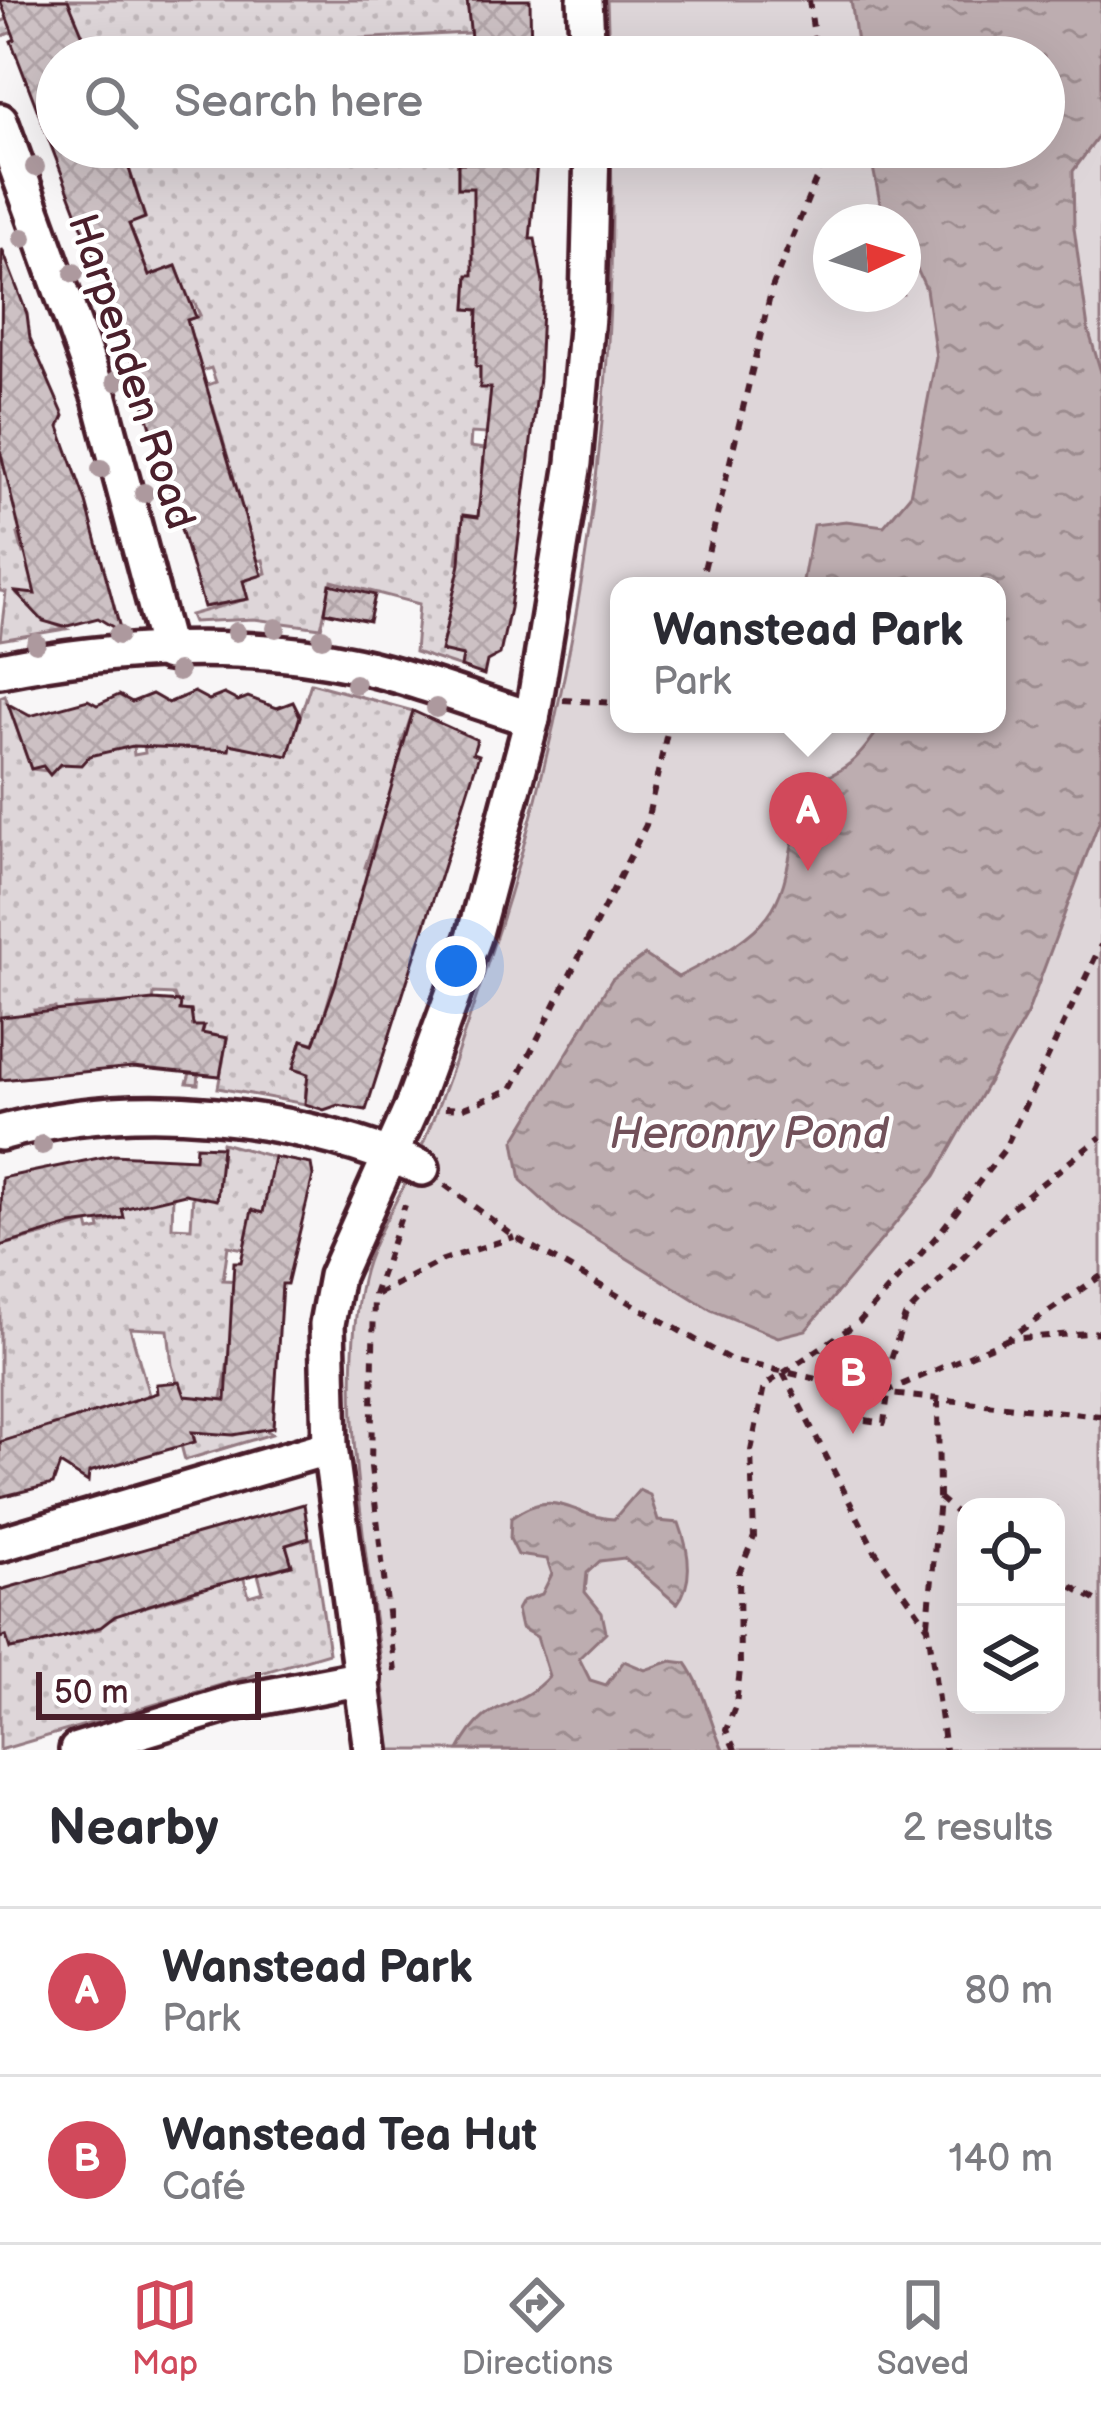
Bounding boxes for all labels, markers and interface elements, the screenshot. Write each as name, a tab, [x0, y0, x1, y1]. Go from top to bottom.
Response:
search box	[36, 36, 1065, 168]
icon: search	[78, 69, 144, 135]
text: Search here	[174, 75, 423, 130]
north arrow	[813, 204, 921, 312]
street label: Harpenden Road	[56, 208, 206, 536]
popup	[610, 577, 1006, 733]
text: Wanstead Park	[653, 604, 963, 659]
text: Park	[653, 659, 731, 706]
pin: A	[769, 772, 847, 871]
your location	[426, 936, 486, 996]
water label: Heronry Pond	[609, 1107, 890, 1162]
pin: B	[814, 1335, 892, 1434]
map controls	[957, 1498, 1065, 1714]
button: locate	[957, 1498, 1065, 1606]
button: layers	[957, 1606, 1065, 1714]
scale bar	[36, 1666, 261, 1719]
text: 50 m	[54, 1673, 129, 1713]
text: Nearby	[48, 1798, 219, 1859]
text: 2 results	[902, 1805, 1053, 1852]
text: Wanstead Park	[162, 1941, 472, 1996]
text: A	[75, 1968, 99, 2015]
text: 80 m	[965, 1968, 1053, 2015]
text: Park	[162, 1996, 240, 2043]
text: Wanstead Tea Hut	[162, 2109, 537, 2164]
text: B	[73, 2136, 101, 2183]
text: 140 m	[948, 2136, 1053, 2183]
text: Café	[162, 2164, 246, 2211]
tab: Map	[132, 2272, 198, 2384]
tab: Directions	[461, 2272, 613, 2384]
tab: Saved	[877, 2272, 969, 2384]

